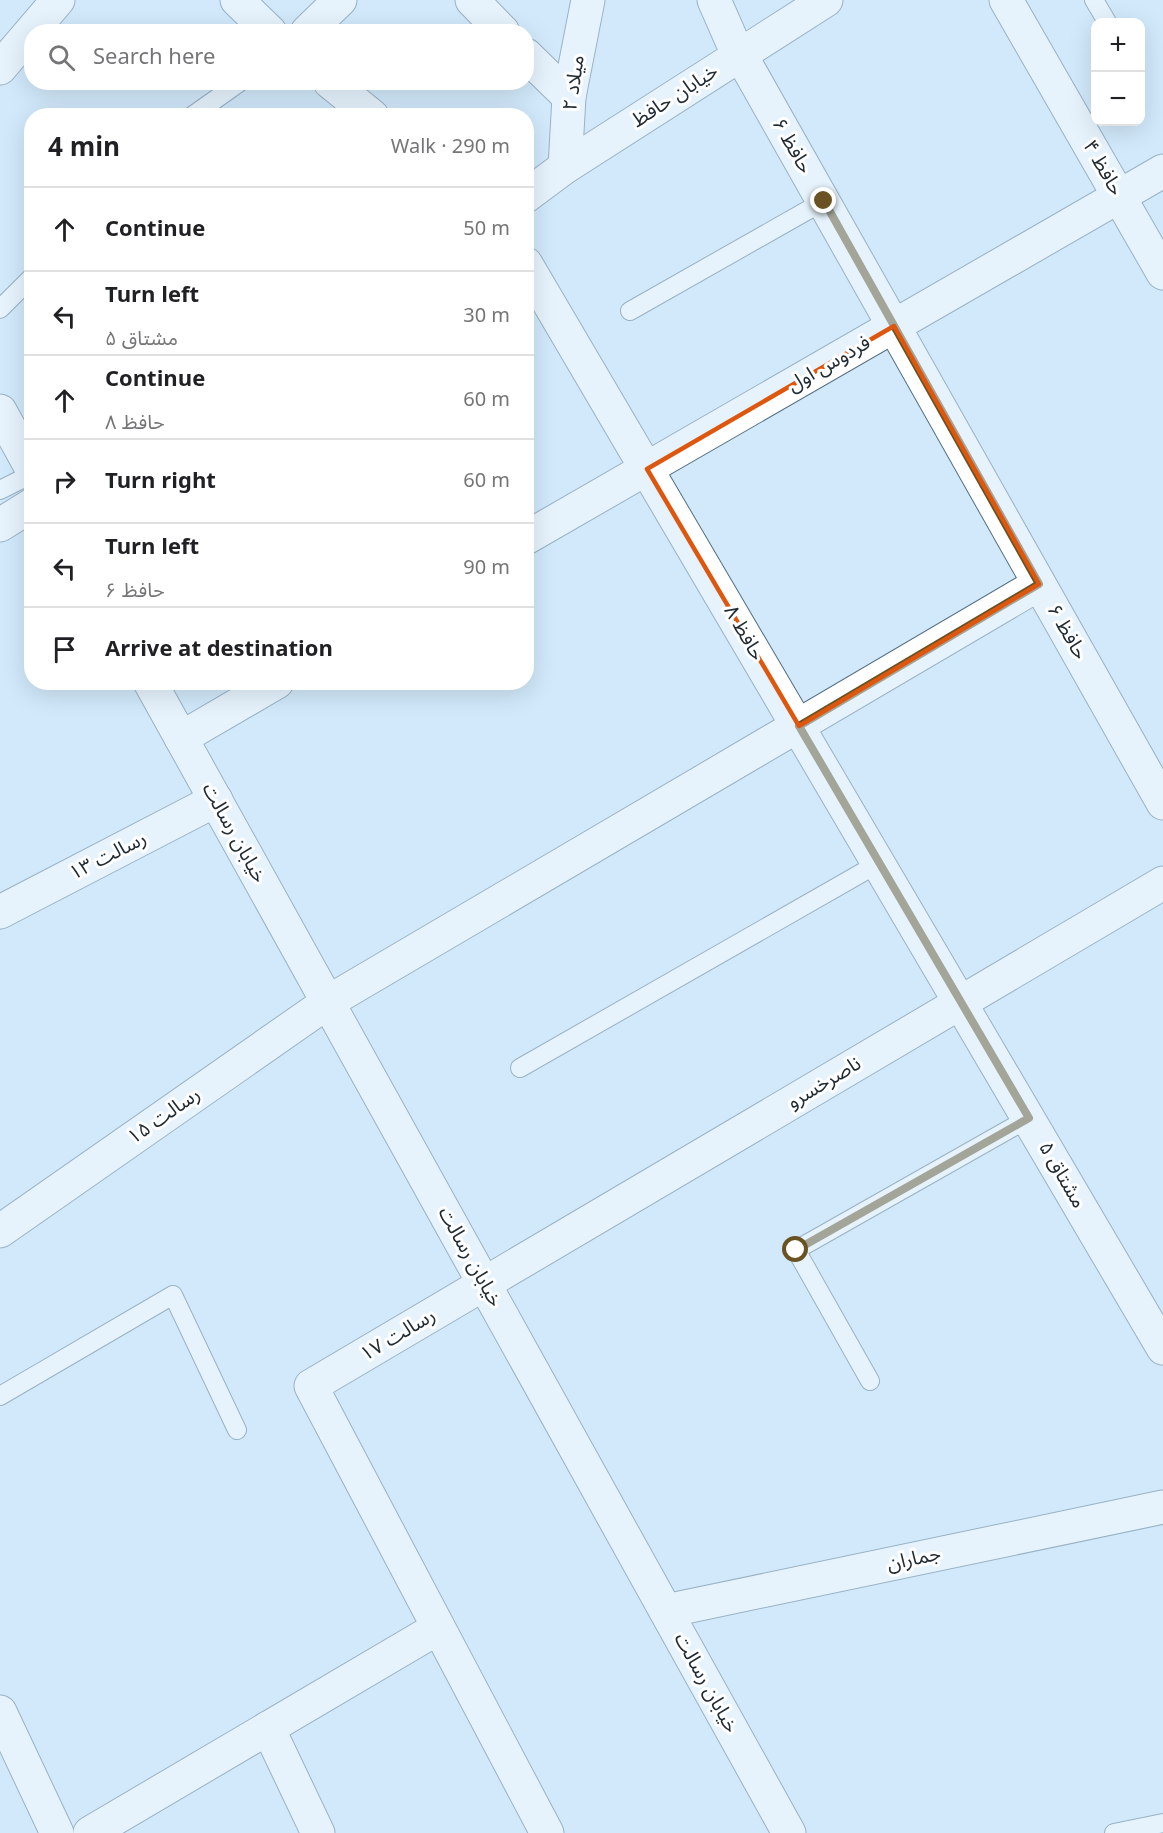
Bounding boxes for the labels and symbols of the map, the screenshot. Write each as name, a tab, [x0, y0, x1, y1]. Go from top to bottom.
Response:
street label: میلاد ۲	[549, 52, 599, 114]
street label: خیابان حافظ	[622, 52, 728, 140]
street label: حافظ ۶	[759, 110, 825, 182]
street label: حافظ ۴	[1070, 132, 1136, 204]
route end	[810, 187, 836, 213]
street label: فردوس اول	[779, 323, 879, 405]
street label: حافظ ۶	[1034, 596, 1100, 668]
street label: حافظ ۸	[711, 597, 777, 669]
street label: خیابان رسالت	[189, 775, 279, 891]
street label: رسالت ۱۳	[61, 818, 155, 894]
street label: ناصرخسرو	[778, 1044, 870, 1122]
street label: رسالت ۱۵	[118, 1075, 210, 1157]
street label: مشتاق ۵	[1026, 1133, 1098, 1217]
street label: خیابان رسالت	[425, 1199, 515, 1315]
route start	[782, 1236, 808, 1262]
street label: رسالت ۱۷	[351, 1296, 445, 1374]
street label: جماران	[883, 1533, 945, 1585]
street label: خیابان رسالت	[661, 1625, 751, 1741]

